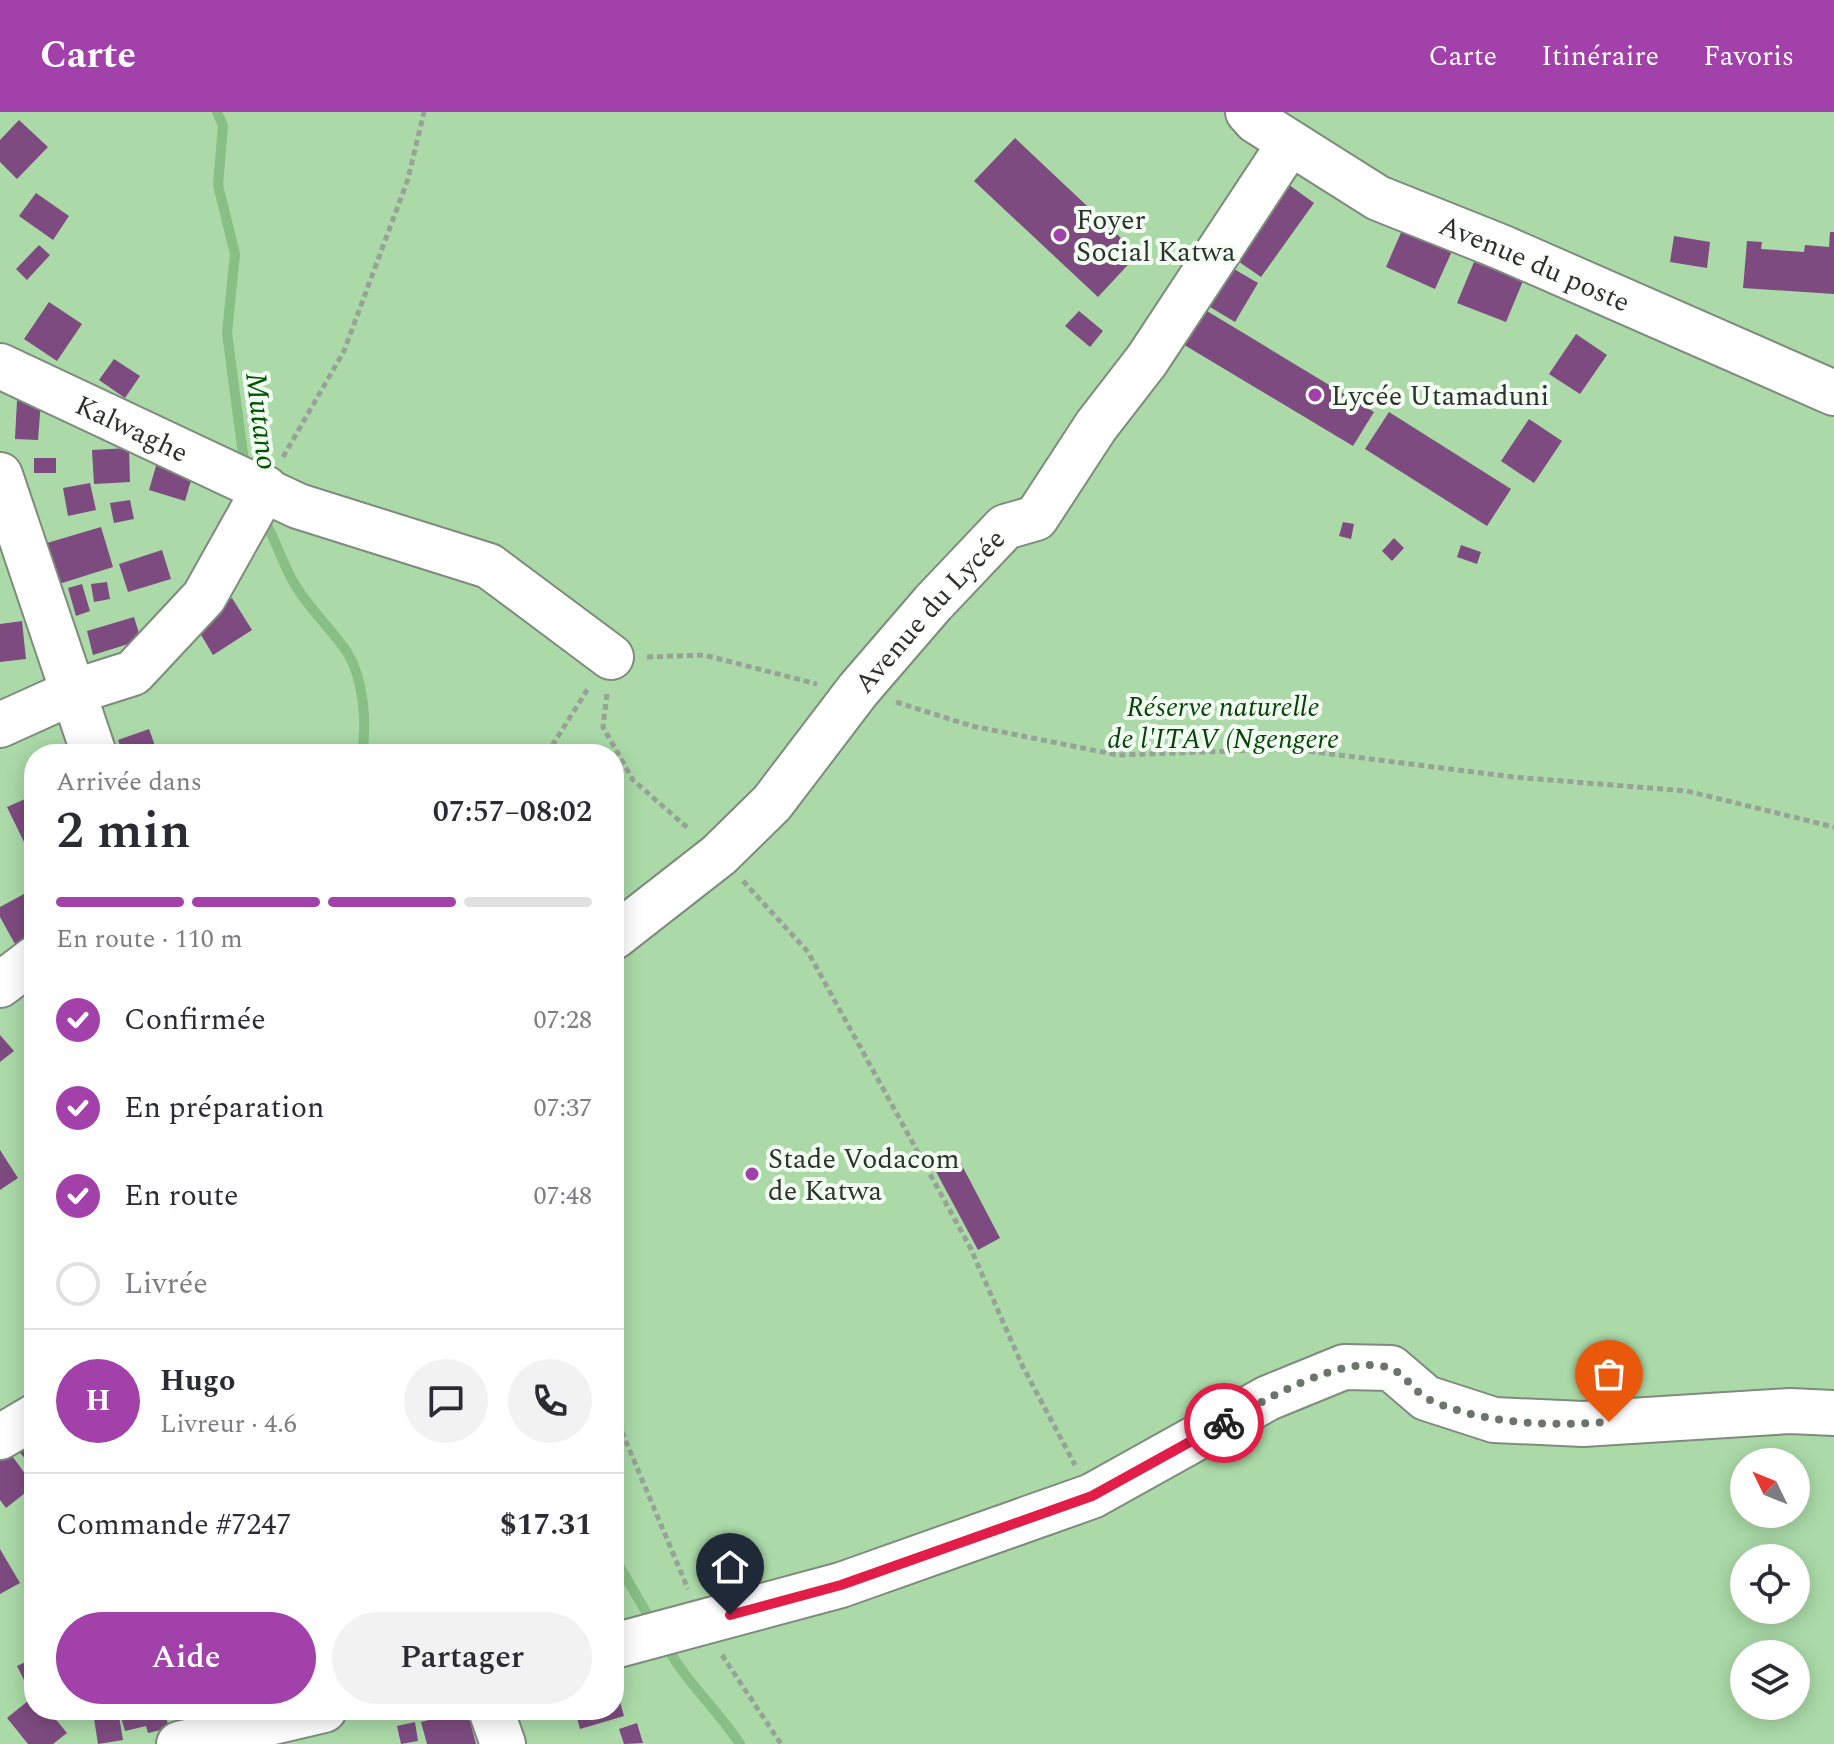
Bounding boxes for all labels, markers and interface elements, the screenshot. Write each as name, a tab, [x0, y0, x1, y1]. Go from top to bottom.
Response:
text: Carte	[40, 27, 136, 85]
text: Carte	[1429, 35, 1497, 78]
text: Itinéraire	[1541, 35, 1659, 78]
text: Favoris	[1703, 35, 1794, 78]
place label: Foyer Social Katwa	[1076, 199, 1236, 274]
street label: Avenue du poste	[1432, 204, 1637, 324]
marker: Foyer Social Katwa	[1051, 226, 1069, 244]
water label: Mutano	[232, 370, 290, 473]
place label: Lycée Utamaduni	[1331, 375, 1549, 418]
street label: Kalwaghe	[68, 384, 195, 475]
marker: Lycée Utamaduni	[1306, 386, 1324, 404]
street label: Avenue du Lycée	[844, 519, 1016, 704]
park label: Réserve naturelle de l'ITAV (Ngengere	[1107, 686, 1339, 761]
text: Arrivée dans	[56, 762, 202, 802]
text: 07:57–08:02	[433, 789, 592, 835]
text: 2 min	[56, 792, 191, 871]
text: En route · 110 m	[56, 919, 243, 959]
text: Confirmée	[124, 997, 266, 1043]
icon: check	[56, 998, 100, 1042]
text: 07:28	[533, 1000, 592, 1040]
text: En préparation	[124, 1085, 324, 1131]
icon: check	[56, 1086, 100, 1130]
text: 07:37	[533, 1088, 592, 1128]
place label: Stade Vodacom de Katwa	[768, 1138, 960, 1213]
marker: Stade Vodacom de Katwa	[743, 1165, 761, 1183]
text: En route	[124, 1173, 239, 1219]
icon: check	[56, 1174, 100, 1218]
text: 07:48	[533, 1176, 592, 1216]
text: Livrée	[124, 1261, 208, 1307]
pin	[1575, 1340, 1643, 1422]
icon: bag	[1587, 1352, 1631, 1396]
text: Hugo	[160, 1358, 235, 1404]
button: chat	[404, 1359, 488, 1443]
button: phone	[508, 1359, 592, 1443]
text: H	[85, 1378, 111, 1424]
courier	[1184, 1383, 1264, 1463]
icon: bike	[1202, 1401, 1246, 1445]
text: Livreur · 4.6	[160, 1404, 297, 1444]
north arrow	[1730, 1448, 1810, 1528]
map controls	[1730, 1448, 1810, 1720]
text: Commande #7247	[56, 1502, 291, 1548]
text: $17.31	[500, 1502, 592, 1548]
pin	[696, 1533, 764, 1615]
button: locate	[1730, 1544, 1810, 1624]
icon: home	[708, 1545, 752, 1589]
button: Aide	[56, 1612, 316, 1704]
button: Partager	[332, 1612, 592, 1704]
button: layers	[1730, 1640, 1810, 1720]

